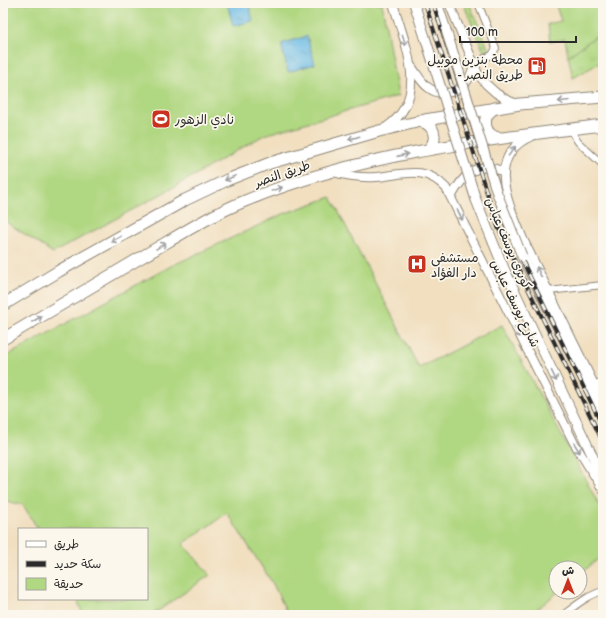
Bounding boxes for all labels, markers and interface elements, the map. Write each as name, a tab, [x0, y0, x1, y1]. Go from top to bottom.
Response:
scale bar	[460, 18, 576, 44]
text: 100 m	[466, 25, 498, 40]
one-way arrow	[401, 34, 408, 47]
place label: محطة بنزين موبيل - طريق النصر	[427, 52, 523, 83]
fuel station icon: محطة بنزين موبيل - طريق النصر	[526, 55, 548, 77]
one-way arrow	[558, 98, 571, 105]
sports icon: نادي الزهور	[150, 108, 172, 130]
place label: نادي الزهور	[174, 112, 234, 129]
one-way arrow	[348, 135, 361, 142]
one-way arrow	[508, 146, 516, 157]
one-way arrow	[396, 151, 409, 159]
street label: طريق النصر	[251, 157, 312, 191]
one-way arrow	[225, 175, 237, 182]
one-way arrow	[271, 184, 283, 192]
street label: كوبرى يوسف عباس	[482, 195, 535, 292]
one-way arrow	[457, 209, 464, 221]
one-way arrow	[110, 236, 122, 243]
one-way arrow	[155, 241, 167, 249]
place label: مستشفى دار الفؤاد	[431, 250, 479, 281]
hospital icon: مستشفى دار الفؤاد	[406, 253, 428, 275]
street label: شارع يوسف عباس	[486, 257, 543, 350]
one-way arrow	[535, 267, 542, 279]
one-way arrow	[31, 314, 43, 322]
one-way arrow	[514, 326, 521, 338]
one-way arrow	[551, 369, 558, 381]
one-way arrow	[573, 442, 581, 454]
legend	[18, 528, 148, 600]
text: طريق	[54, 537, 79, 552]
text: سكة حديد	[54, 557, 101, 572]
north arrow	[548, 560, 588, 600]
text: ش	[562, 564, 574, 577]
text: حديقة	[54, 577, 83, 592]

